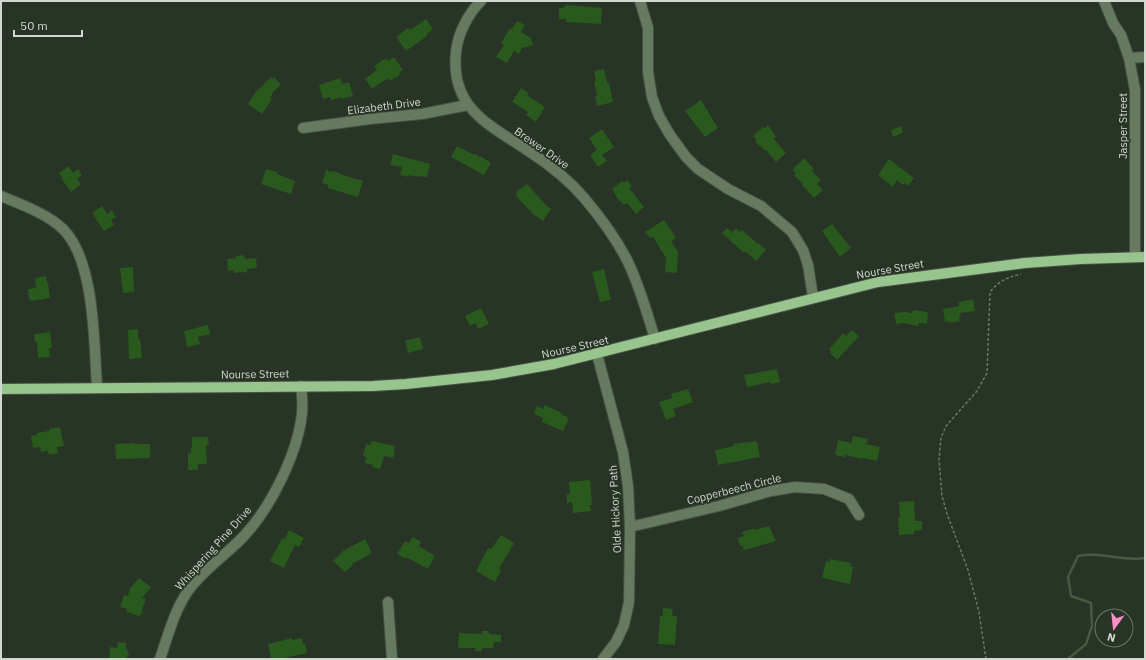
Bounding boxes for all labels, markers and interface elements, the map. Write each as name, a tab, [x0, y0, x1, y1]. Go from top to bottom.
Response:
scale bar	[14, 12, 82, 38]
text: 50 m	[20, 18, 48, 33]
street label: Jasper Street	[1116, 93, 1130, 159]
street label: Elizabeth Drive	[347, 95, 421, 117]
street label: Brewer Drive	[512, 124, 572, 172]
street label: Nourse Street	[855, 256, 925, 282]
street label: Nourse Street	[540, 332, 610, 362]
street label: Nourse Street	[221, 366, 289, 382]
street label: Olde Hickory Path	[606, 464, 624, 554]
street label: Copperbeech Circle	[685, 470, 783, 508]
street label: Whispering Pine Drive	[172, 503, 254, 593]
north arrow	[1094, 608, 1134, 648]
text: N	[1106, 630, 1117, 645]

